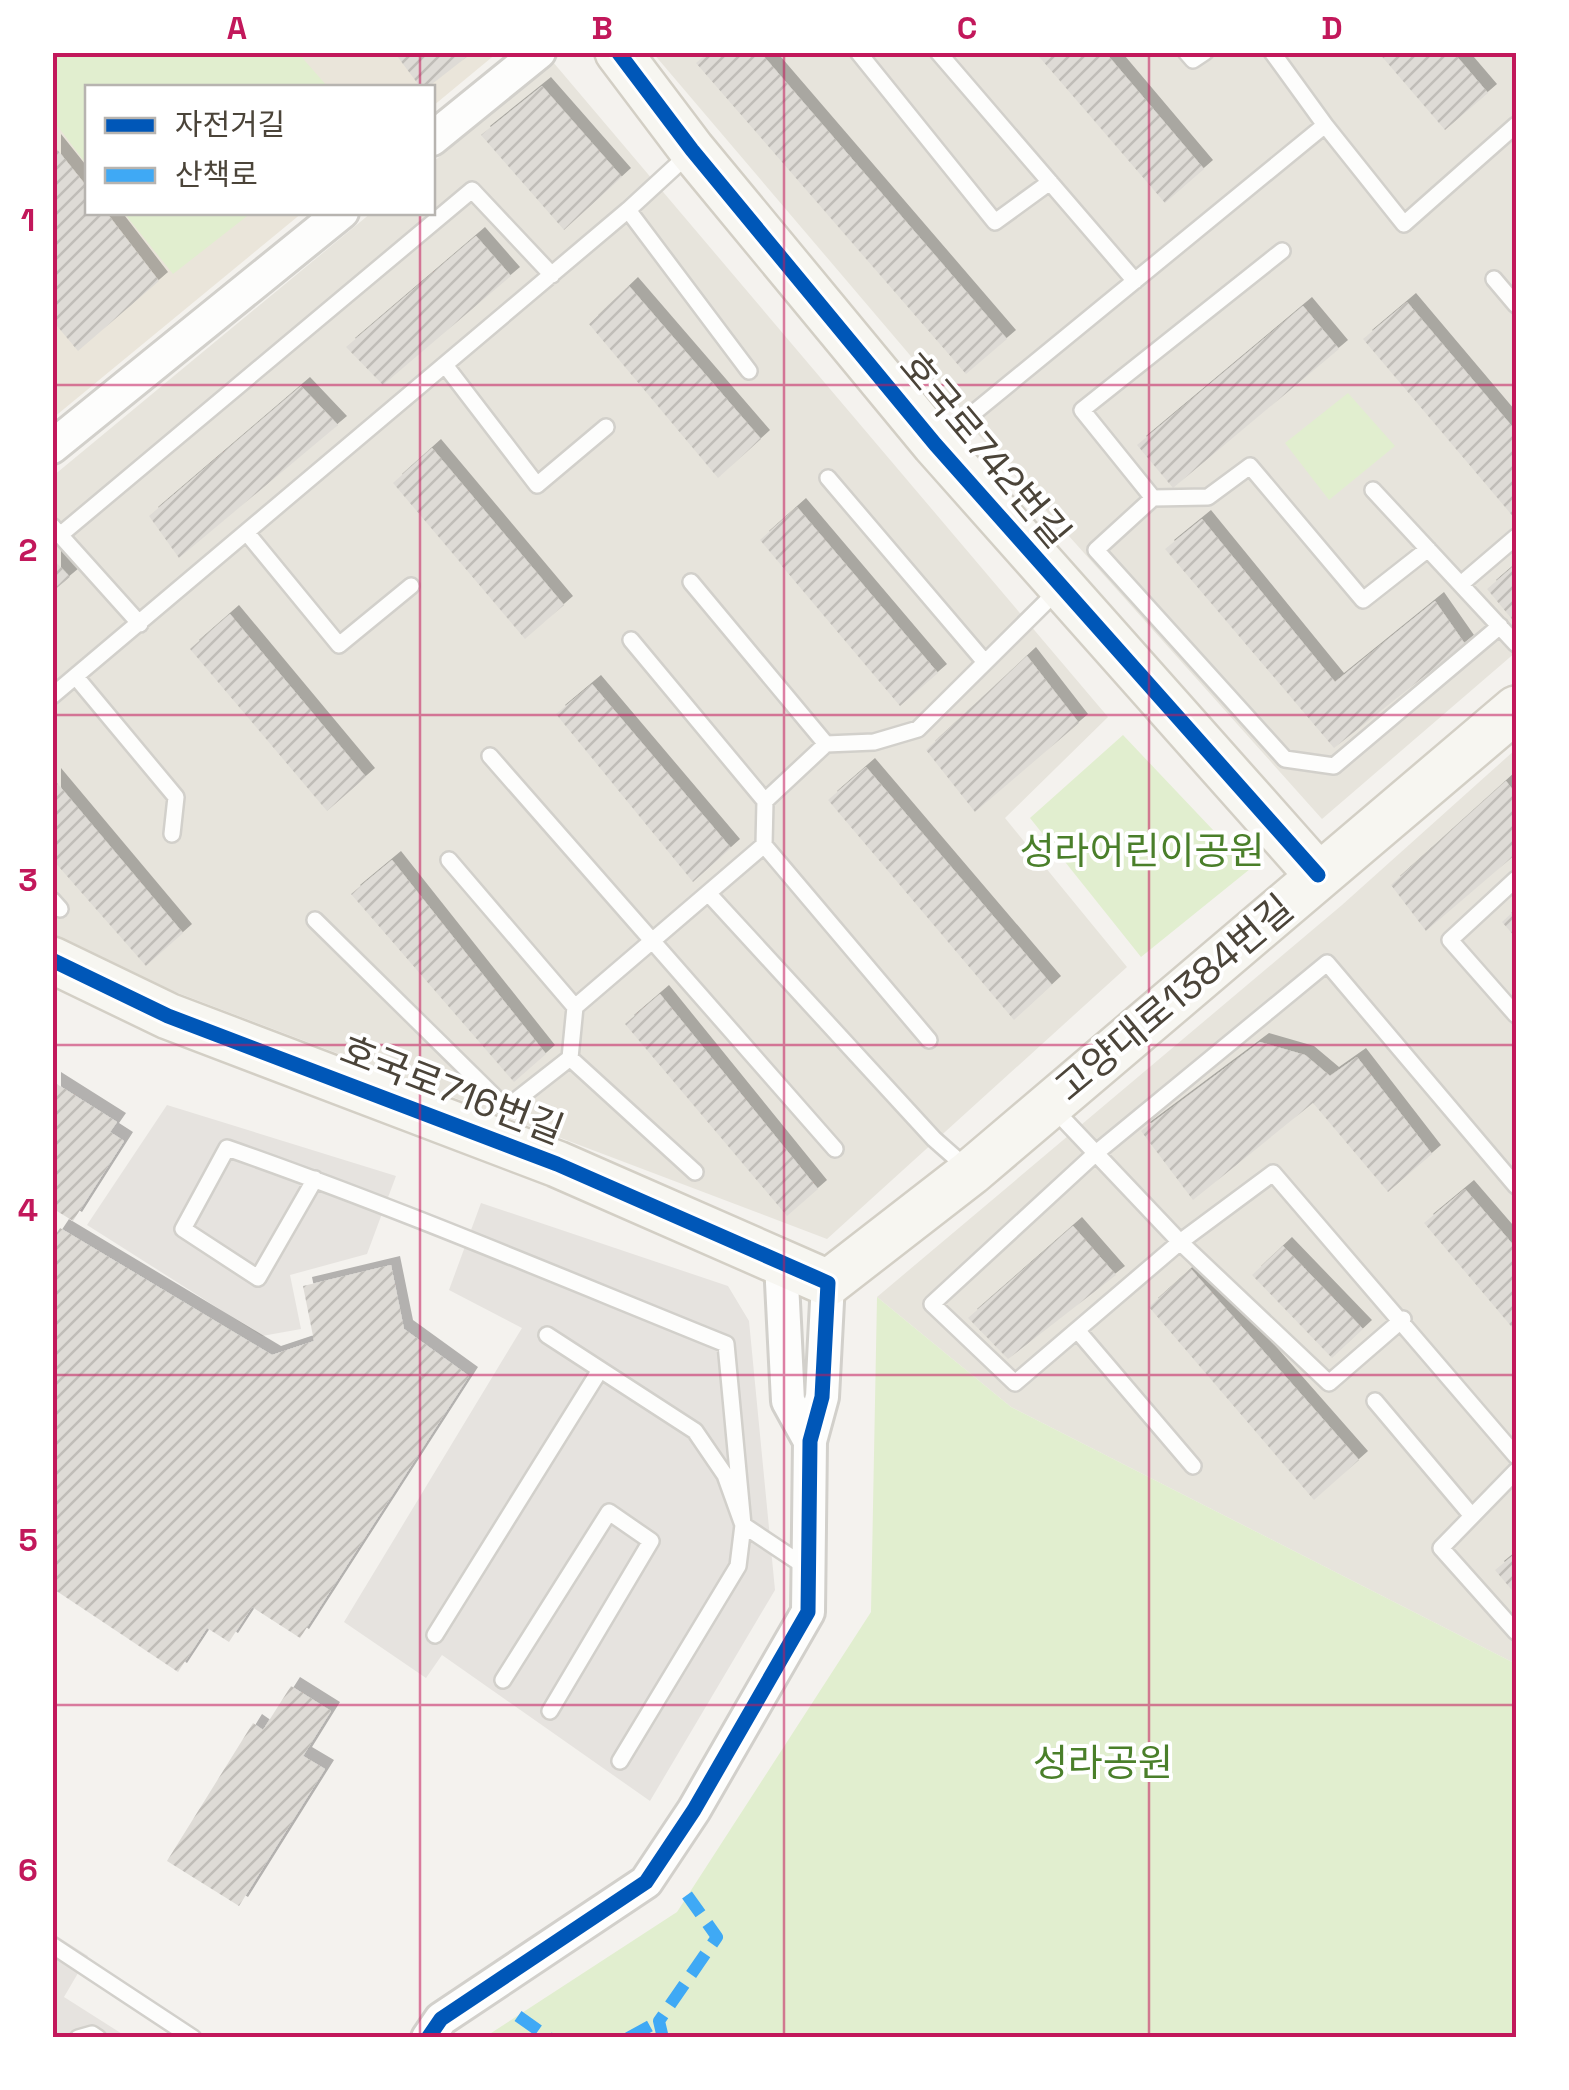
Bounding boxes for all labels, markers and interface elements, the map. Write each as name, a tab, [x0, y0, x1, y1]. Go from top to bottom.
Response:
text: A	[227, 8, 247, 48]
text: B	[591, 8, 613, 48]
text: C	[957, 8, 977, 48]
text: D	[1321, 8, 1343, 48]
legend	[85, 85, 435, 215]
text: 자전거길	[175, 105, 285, 144]
text: 산책로	[175, 155, 258, 194]
text: 1	[21, 200, 35, 240]
street label: 호국로742번길	[889, 342, 1081, 558]
text: 2	[18, 530, 38, 570]
park label: 성라어린이공원	[1020, 827, 1264, 875]
text: 3	[18, 860, 38, 900]
street label: 고양대로1384번길	[1045, 884, 1303, 1112]
street label: 호국로716번길	[334, 1025, 570, 1155]
text: 4	[18, 1190, 38, 1230]
text: 5	[18, 1520, 38, 1560]
park label: 성라공원	[1033, 1739, 1173, 1787]
text: 6	[18, 1850, 38, 1890]

